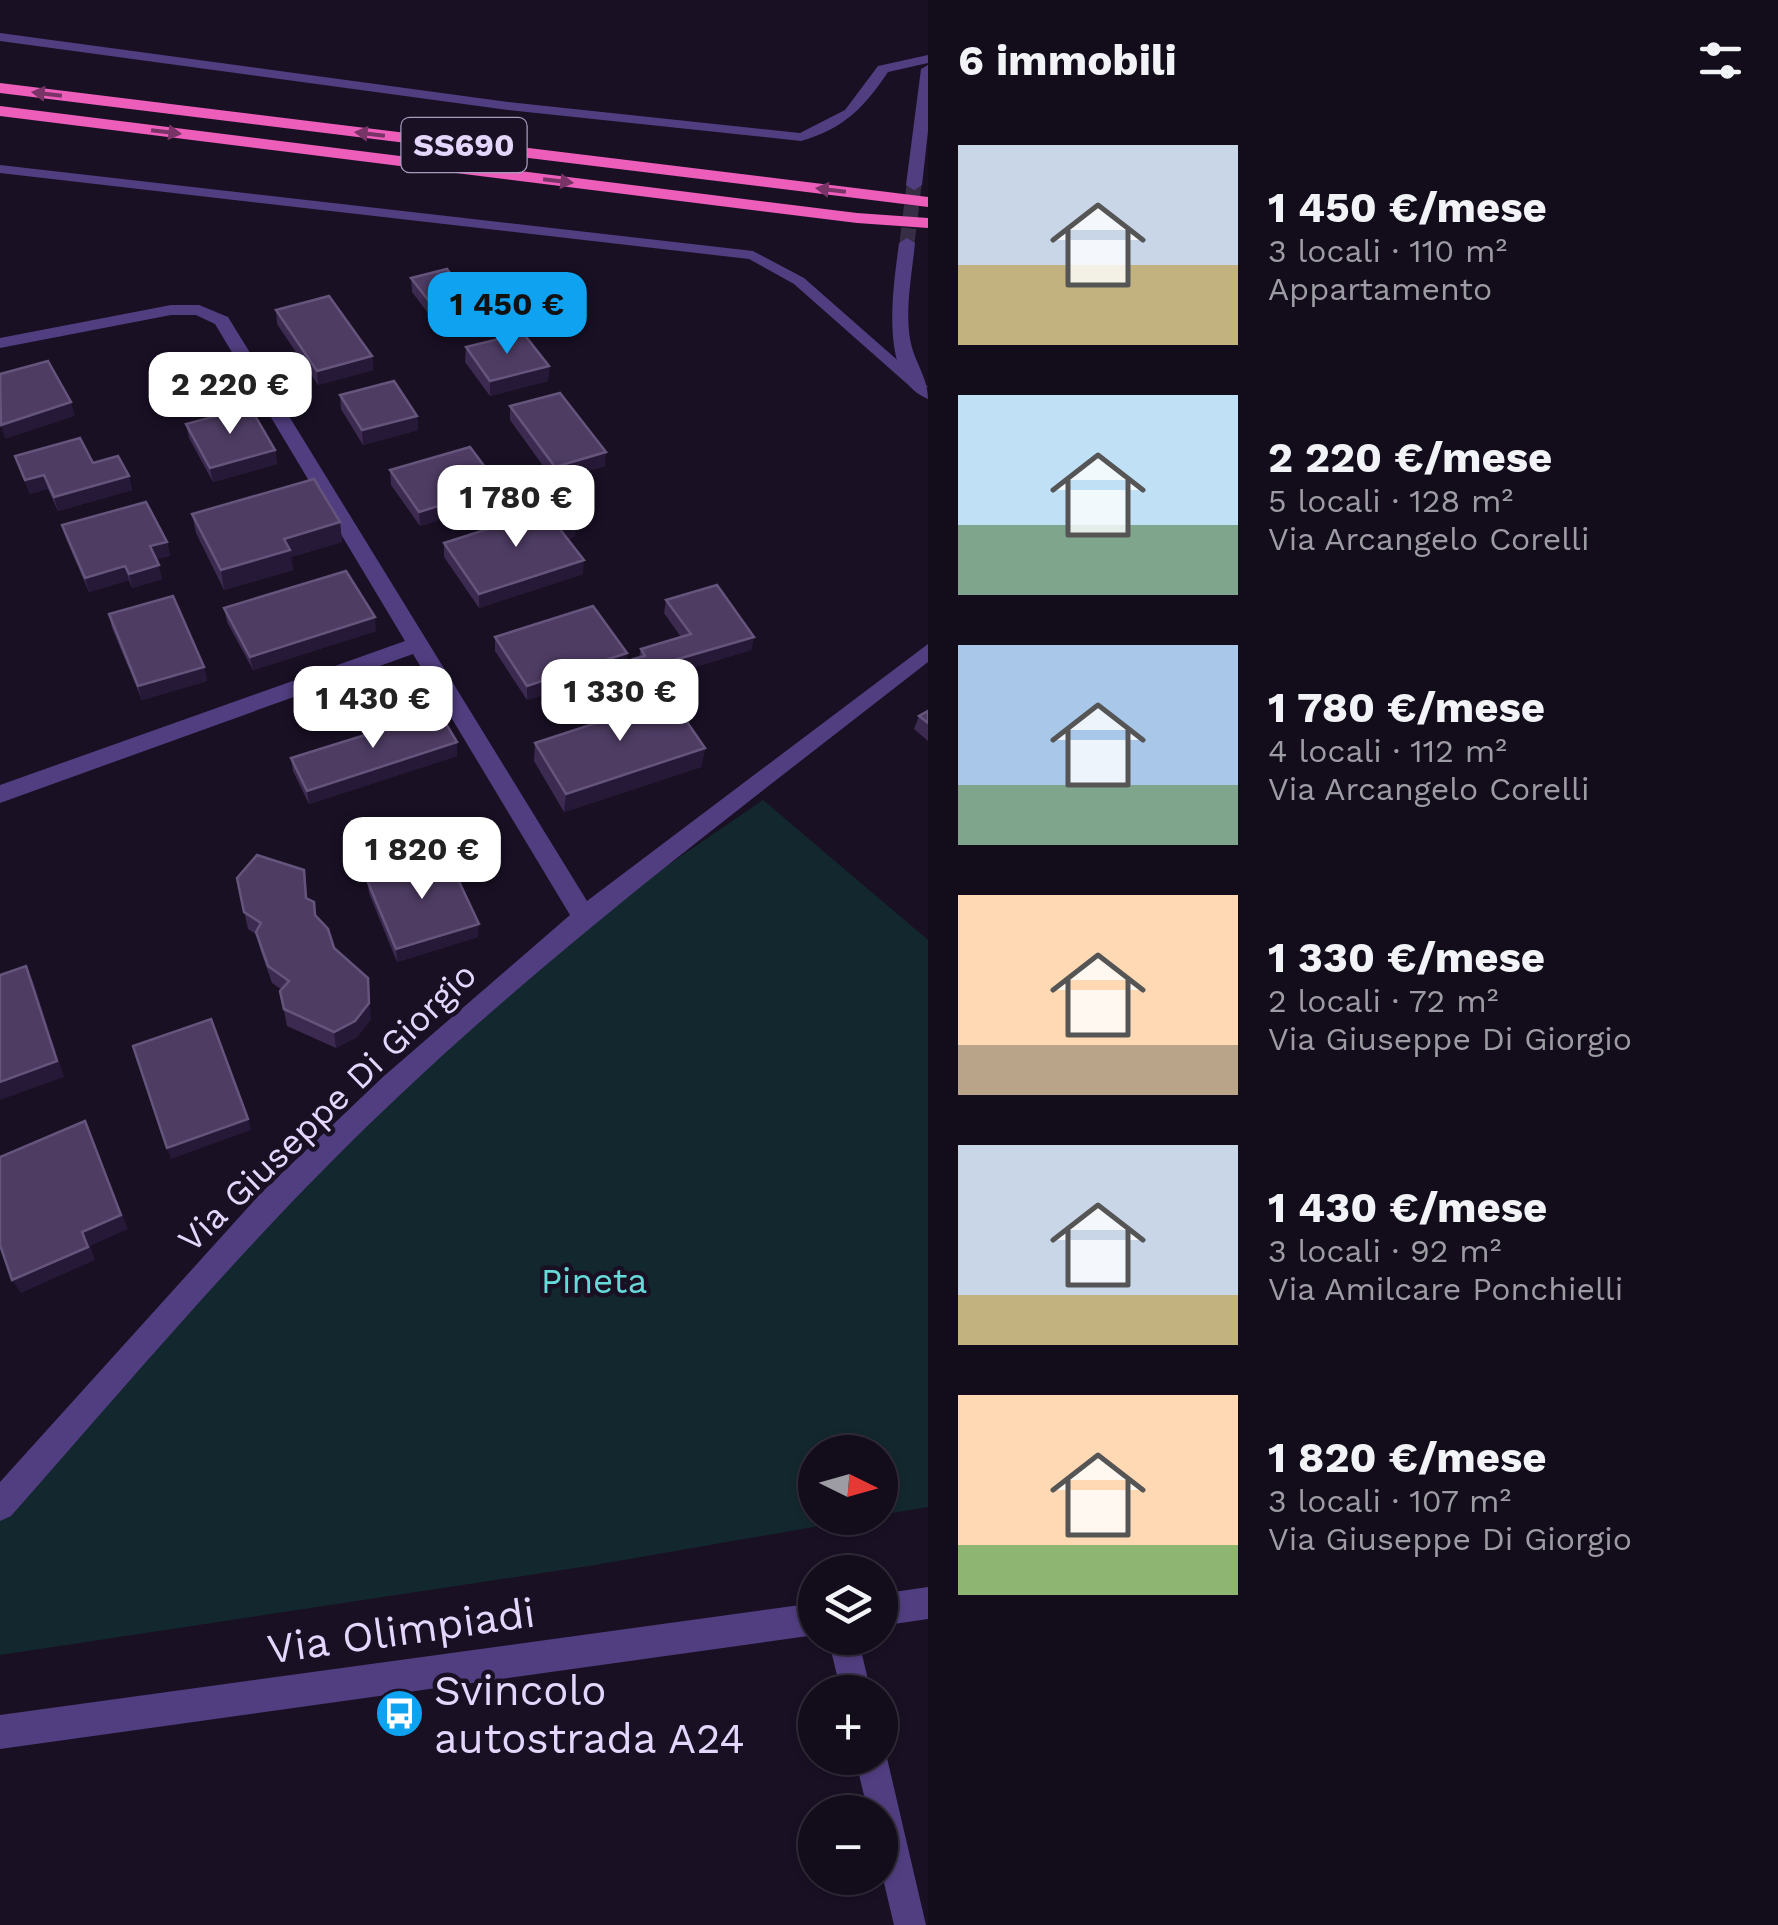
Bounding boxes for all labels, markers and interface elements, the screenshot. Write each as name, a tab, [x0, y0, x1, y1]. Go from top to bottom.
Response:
icon: filters	[1693, 33, 1748, 88]
text: 6 immobili	[958, 36, 1177, 85]
one-way arrow	[31, 86, 62, 102]
road number: SS690	[402, 118, 526, 172]
one-way arrow	[151, 124, 183, 140]
one-way arrow	[353, 125, 385, 141]
one-way arrow	[543, 173, 575, 189]
one-way arrow	[815, 182, 847, 198]
text: 1 450 €/mese	[1268, 183, 1547, 232]
icon: home	[1038, 185, 1158, 305]
text: 3 locali · 110 m²	[1268, 232, 1507, 270]
text: Appartamento	[1268, 270, 1492, 308]
pin: 1 450 €	[415, 272, 599, 357]
text: 1 450 €	[450, 285, 564, 323]
pin: 2 220 €	[138, 352, 322, 437]
text: 2 220 €	[171, 365, 289, 403]
text: 2 220 €/mese	[1268, 433, 1552, 482]
icon: home	[1038, 435, 1158, 555]
pin: 1 780 €	[424, 465, 608, 550]
text: 1 780 €	[459, 478, 573, 516]
text: 5 locali · 128 m²	[1268, 482, 1513, 520]
text: Via Arcangelo Corelli	[1268, 520, 1589, 558]
pin: 1 330 €	[528, 659, 712, 744]
pin: 1 430 €	[281, 666, 465, 751]
text: 1 330 €	[563, 672, 677, 710]
text: 1 430 €	[316, 679, 430, 717]
text: 1 780 €/mese	[1268, 683, 1545, 732]
icon: home	[1038, 685, 1158, 805]
text: 4 locali · 112 m²	[1268, 732, 1507, 770]
text: Via Arcangelo Corelli	[1268, 770, 1589, 808]
pin: 1 820 €	[330, 817, 514, 902]
text: 1 820 €	[365, 830, 479, 868]
text: 1 330 €/mese	[1268, 933, 1545, 982]
icon: home	[1038, 935, 1158, 1055]
street label: Via Giuseppe Di Giorgio	[169, 954, 485, 1260]
text: 2 locali · 72 m²	[1268, 982, 1498, 1020]
text: Via Giuseppe Di Giorgio	[1268, 1020, 1632, 1058]
text: 1 430 €/mese	[1268, 1183, 1547, 1232]
icon: home	[1038, 1185, 1158, 1305]
text: 3 locali · 92 m²	[1268, 1232, 1501, 1270]
park label: Pineta	[541, 1260, 647, 1302]
text: Via Amilcare Ponchielli	[1268, 1270, 1623, 1308]
text: 1 820 €/mese	[1268, 1433, 1547, 1482]
north arrow	[798, 1435, 898, 1535]
map controls	[798, 1435, 898, 1895]
icon: home	[1038, 1435, 1158, 1555]
text: 3 locali · 107 m²	[1268, 1482, 1511, 1520]
text: Via Giuseppe Di Giorgio	[1268, 1520, 1632, 1558]
button: layers	[798, 1555, 898, 1655]
street label: Via Olimpiadi	[264, 1587, 538, 1674]
place label: Svincolo autostrada A24	[434, 1666, 745, 1763]
button: +	[798, 1675, 898, 1775]
bus stop icon: Svincolo autostrada A24	[373, 1688, 425, 1740]
button: −	[798, 1795, 898, 1895]

